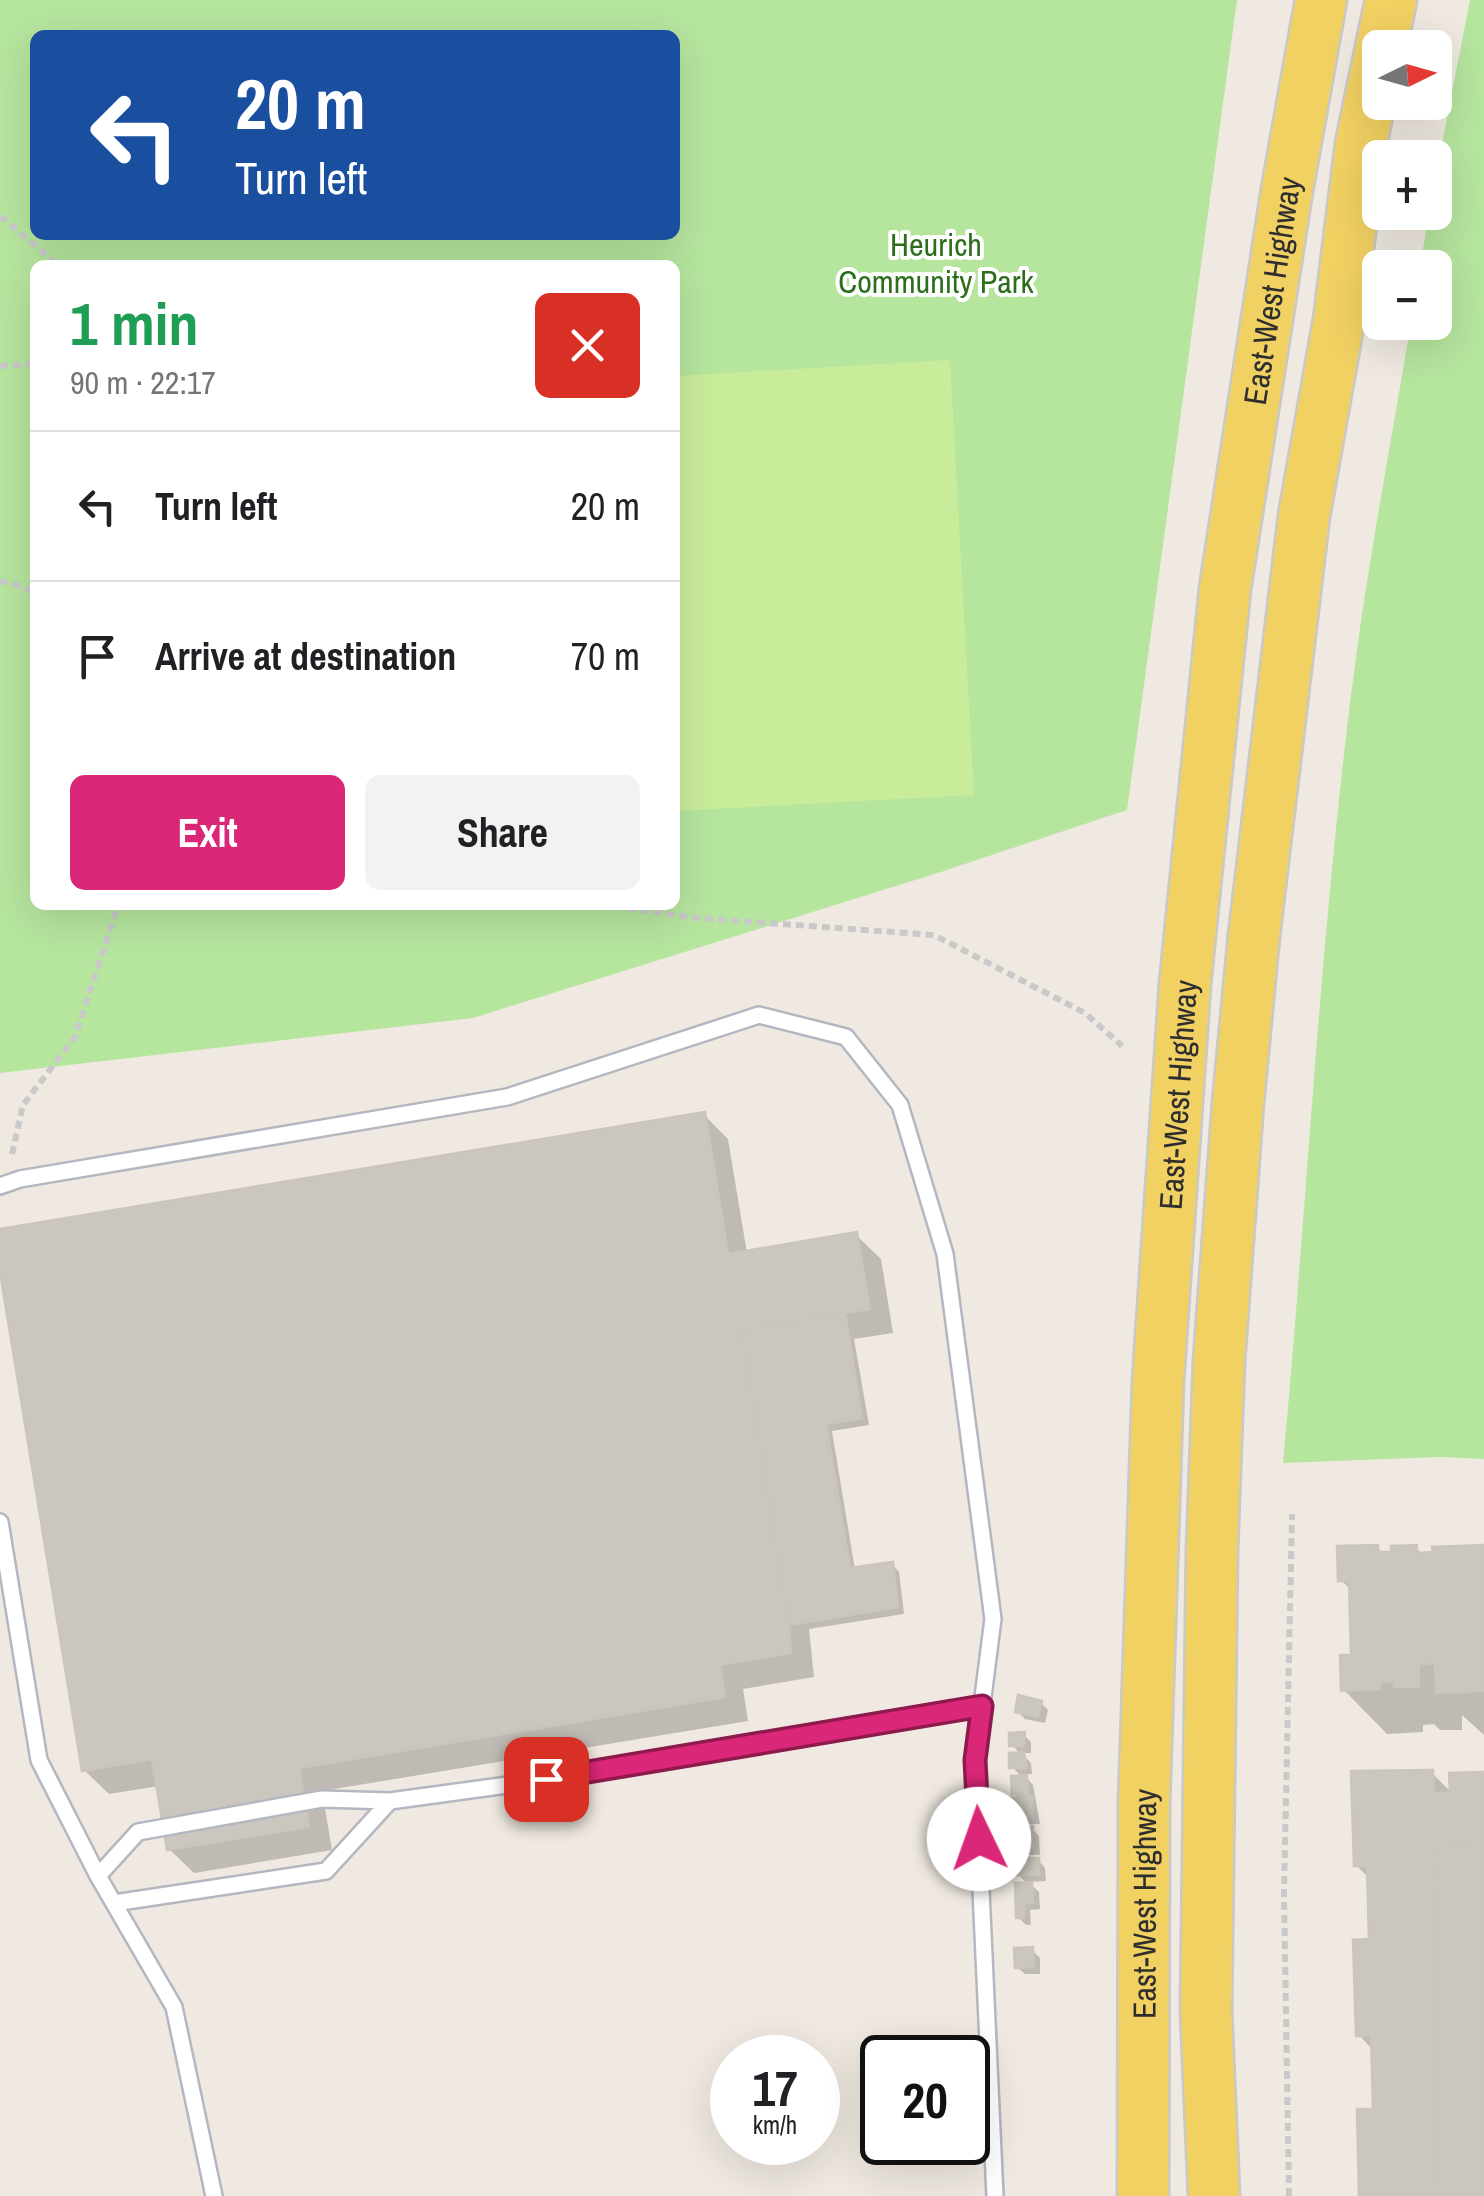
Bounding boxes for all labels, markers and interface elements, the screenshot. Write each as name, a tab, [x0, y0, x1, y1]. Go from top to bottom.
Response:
north arrow	[1362, 30, 1452, 120]
map controls	[1362, 30, 1452, 340]
text: 20 m	[235, 57, 366, 151]
icon: left	[70, 70, 200, 200]
button: +	[1362, 140, 1452, 230]
text: Turn left	[235, 147, 367, 208]
street label: East-West Highway	[1232, 173, 1310, 408]
park label: Heurich Community Park	[838, 223, 1035, 303]
button: −	[1362, 250, 1452, 340]
text: 1 min	[70, 283, 199, 364]
button: close	[535, 293, 640, 398]
text: 90 m · 22:17	[70, 361, 216, 404]
icon: left	[70, 479, 125, 534]
text: Turn left	[155, 481, 277, 532]
text: 20 m	[571, 481, 640, 532]
icon: arrive	[70, 629, 125, 684]
text: Arrive at destination	[155, 631, 456, 682]
text: 70 m	[571, 631, 640, 682]
button: Exit	[70, 775, 345, 890]
button: Share	[365, 775, 640, 890]
street label: East-West Highway	[1148, 979, 1207, 1211]
pin	[504, 1737, 589, 1822]
icon: arrive	[519, 1752, 574, 1807]
position arrow	[927, 1787, 1031, 1891]
street label: East-West Highway	[1122, 1788, 1166, 2019]
speed limit sign: 20	[860, 2035, 990, 2165]
text: 17	[752, 2054, 798, 2122]
text: km/h	[753, 2108, 797, 2142]

